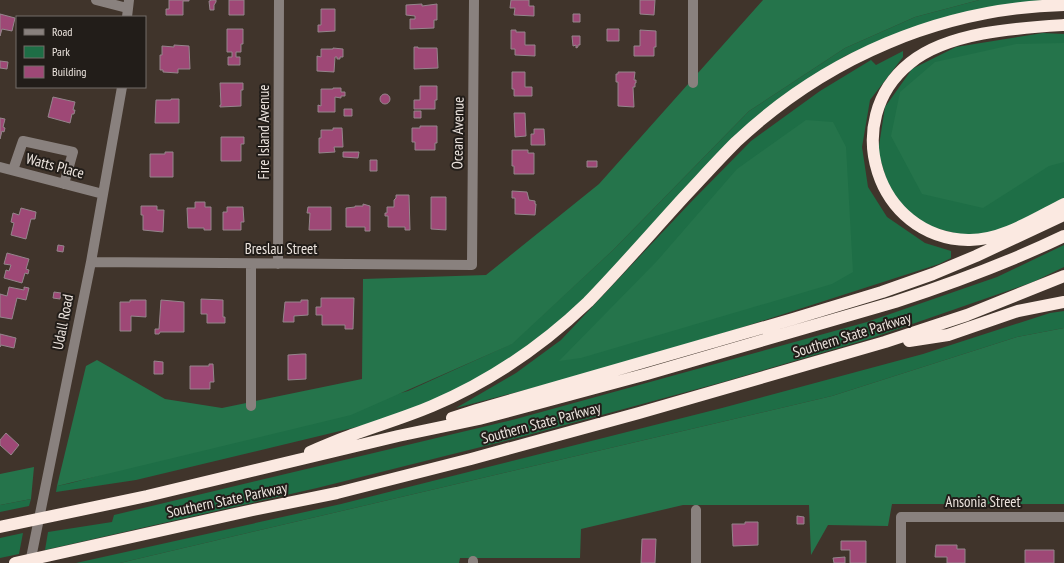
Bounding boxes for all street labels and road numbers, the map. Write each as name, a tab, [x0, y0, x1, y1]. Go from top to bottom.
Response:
street label: Fire Island Avenue	[254, 85, 273, 179]
street label: Ocean Avenue	[447, 96, 468, 170]
street label: Watts Place	[24, 149, 86, 182]
street label: Breslau Street	[245, 239, 317, 258]
street label: Udall Road	[48, 293, 77, 351]
street label: Southern State Parkway	[790, 307, 914, 362]
street label: Southern State Parkway	[479, 397, 603, 448]
street label: Southern State Parkway	[165, 477, 289, 522]
street label: Ansonia Street	[945, 492, 1021, 511]

